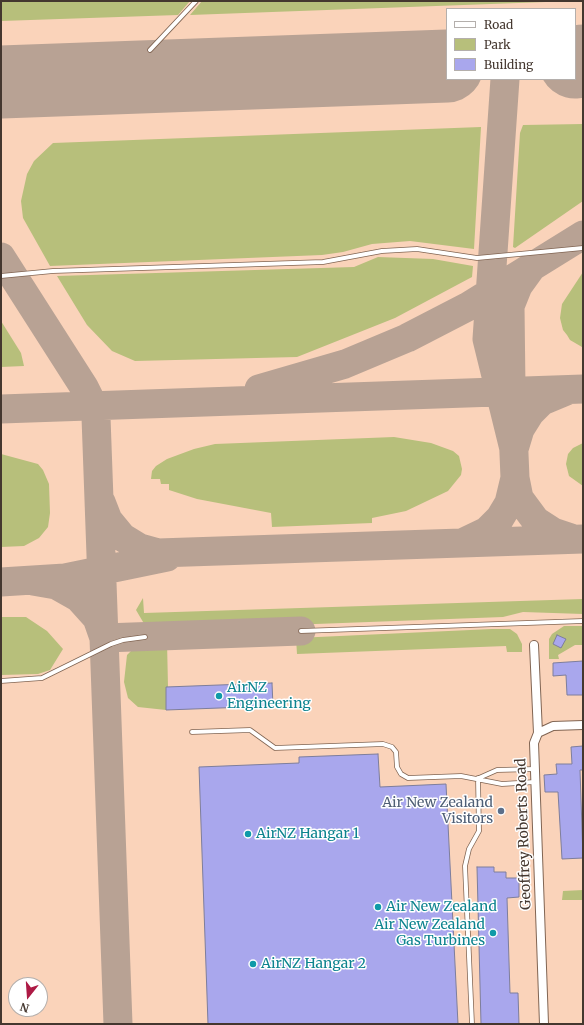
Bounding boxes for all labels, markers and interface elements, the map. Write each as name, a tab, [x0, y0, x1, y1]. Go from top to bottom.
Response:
legend	[446, 8, 576, 80]
text: Road	[484, 17, 513, 32]
text: Park	[484, 37, 511, 52]
text: Building	[484, 57, 533, 72]
place label: AirNZ Engineering	[227, 680, 311, 712]
marker: AirNZ Engineering	[214, 691, 224, 701]
street label: Geoffrey Roberts Road	[513, 758, 535, 910]
place label: Air New Zealand Visitors	[382, 795, 493, 828]
marker: Air New Zealand Visitors	[496, 806, 506, 816]
place label: AirNZ Hangar 1	[256, 826, 359, 842]
marker: AirNZ Hangar 1	[243, 829, 253, 839]
place label: Air New Zealand	[386, 899, 497, 915]
marker: Air New Zealand	[373, 902, 383, 912]
place label: Air New Zealand Gas Turbines	[374, 917, 485, 950]
marker: Air New Zealand Gas Turbines	[488, 928, 498, 938]
place label: AirNZ Hangar 2	[261, 956, 366, 972]
marker: AirNZ Hangar 2	[248, 959, 258, 969]
north arrow	[8, 977, 48, 1017]
text: N	[19, 1000, 31, 1015]

